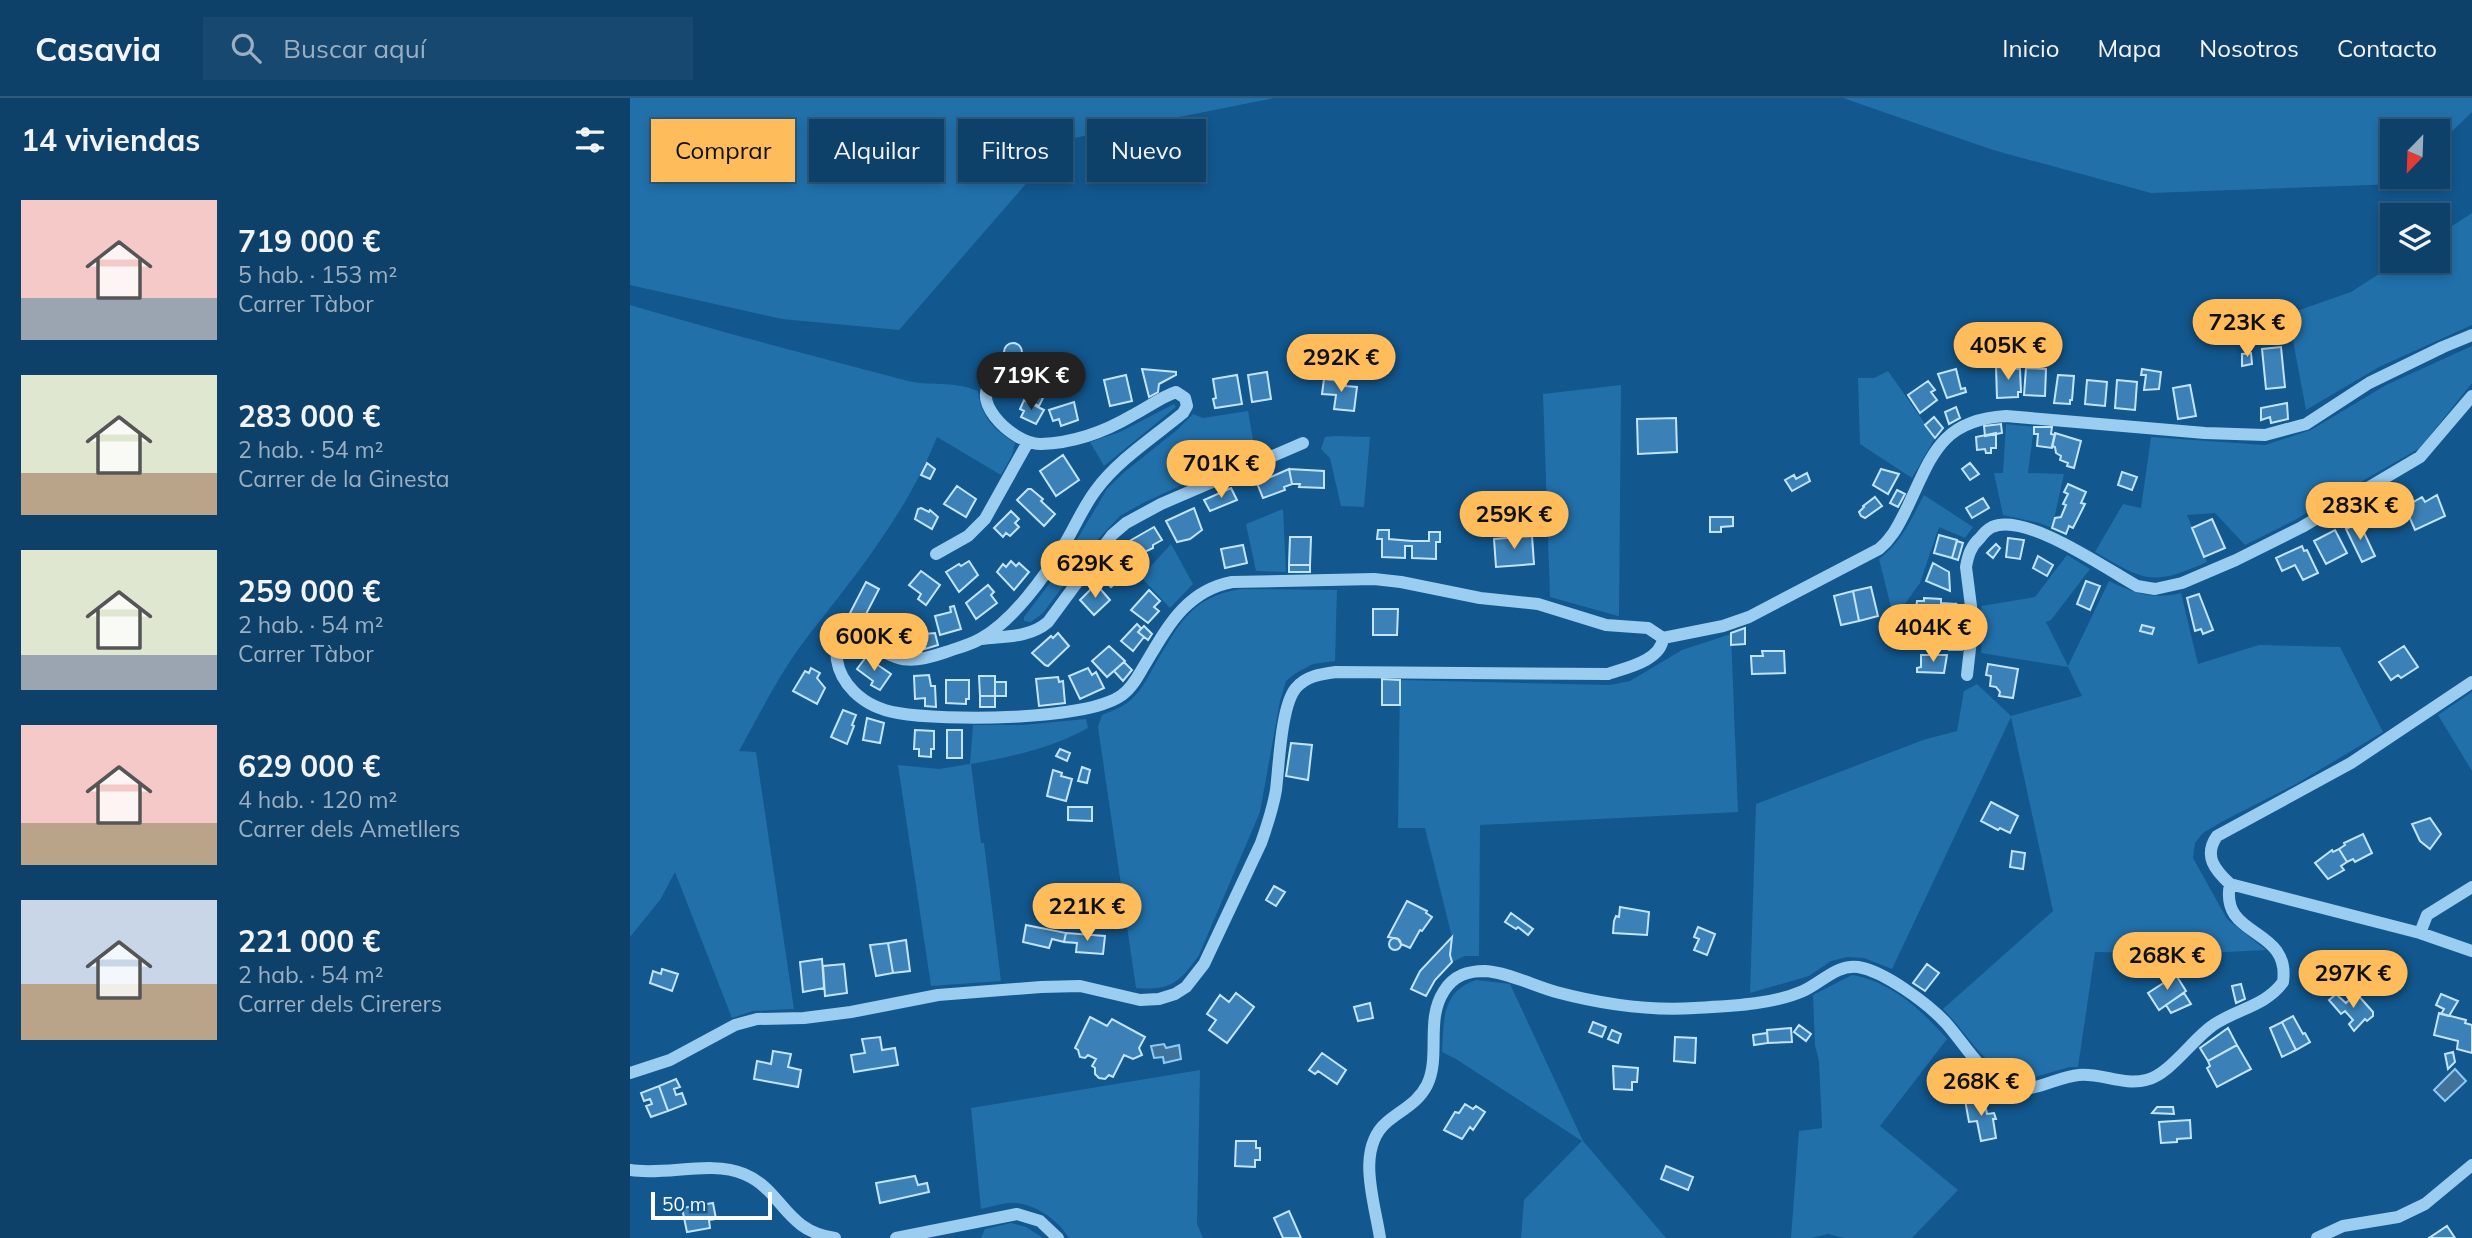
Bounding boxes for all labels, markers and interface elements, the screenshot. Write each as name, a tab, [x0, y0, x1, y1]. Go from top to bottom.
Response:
search box	[203, 17, 693, 80]
text: Casavia	[35, 28, 161, 69]
icon: search	[227, 29, 265, 67]
text: Buscar aquí	[283, 32, 426, 65]
text: Inicio	[2002, 33, 2059, 63]
text: Mapa	[2097, 33, 2161, 63]
text: Nosotros	[2199, 33, 2299, 63]
text: Contacto	[2337, 33, 2437, 63]
chip: Comprar	[651, 119, 795, 182]
chip: Alquilar	[809, 119, 944, 182]
chip: Filtros	[958, 119, 1073, 182]
chip: Nuevo	[1087, 119, 1206, 182]
north arrow	[2380, 119, 2450, 189]
map controls	[2380, 119, 2450, 273]
text: 14 viviendas	[21, 121, 200, 159]
icon: filters	[571, 121, 609, 159]
button: layers	[2380, 203, 2450, 273]
text: 719 000 €	[238, 222, 380, 260]
icon: home	[77, 228, 161, 312]
text: 5 hab. · 153 m²	[238, 260, 397, 289]
text: Carrer Tàbor	[238, 289, 374, 318]
pin: 723K €	[2190, 300, 2304, 359]
text: 723K €	[2209, 307, 2285, 336]
pin: 405K €	[1951, 322, 2065, 382]
text: 405K €	[1970, 330, 2046, 359]
pin: 292K €	[1284, 334, 1398, 394]
text: 292K €	[1303, 342, 1379, 371]
pin: 719K €	[974, 352, 1088, 412]
text: 719K €	[993, 360, 1069, 389]
text: 283 000 €	[238, 397, 380, 435]
icon: home	[77, 403, 161, 487]
text: 2 hab. · 54 m²	[238, 435, 383, 464]
pin: 701K €	[1164, 440, 1278, 500]
text: 701K €	[1183, 448, 1259, 477]
text: Carrer de la Ginesta	[238, 464, 450, 493]
pin: 283K €	[2303, 482, 2417, 542]
text: 283K €	[2322, 490, 2398, 519]
pin: 259K €	[1457, 491, 1571, 551]
text: 259K €	[1476, 499, 1552, 528]
pin: 629K €	[1038, 540, 1152, 600]
text: 629K €	[1057, 548, 1133, 577]
text: 259 000 €	[238, 572, 380, 610]
icon: home	[77, 578, 161, 662]
pin: 404K €	[1876, 604, 1990, 664]
text: 2 hab. · 54 m²	[238, 610, 383, 639]
text: 404K €	[1895, 612, 1971, 641]
pin: 600K €	[817, 614, 931, 673]
text: 600K €	[836, 621, 912, 650]
text: Carrer Tàbor	[238, 639, 374, 668]
text: 629 000 €	[238, 747, 380, 785]
icon: home	[77, 753, 161, 837]
text: 4 hab. · 120 m²	[238, 785, 397, 814]
text: Carrer dels Ametllers	[238, 814, 461, 843]
pin: 221K €	[1030, 884, 1144, 943]
text: 221K €	[1049, 891, 1125, 920]
text: 221 000 €	[238, 922, 380, 960]
icon: home	[77, 928, 161, 1012]
pin: 268K €	[2110, 932, 2224, 992]
text: 268K €	[2129, 940, 2205, 969]
pin: 297K €	[2296, 950, 2410, 1010]
text: 297K €	[2315, 958, 2391, 987]
text: 2 hab. · 54 m²	[238, 960, 383, 989]
text: Carrer dels Cirerers	[238, 989, 442, 1018]
pin: 268K €	[1924, 1058, 2038, 1118]
text: 268K €	[1943, 1066, 2019, 1095]
scale bar	[651, 1189, 772, 1221]
text: 50 m	[662, 1192, 706, 1216]

